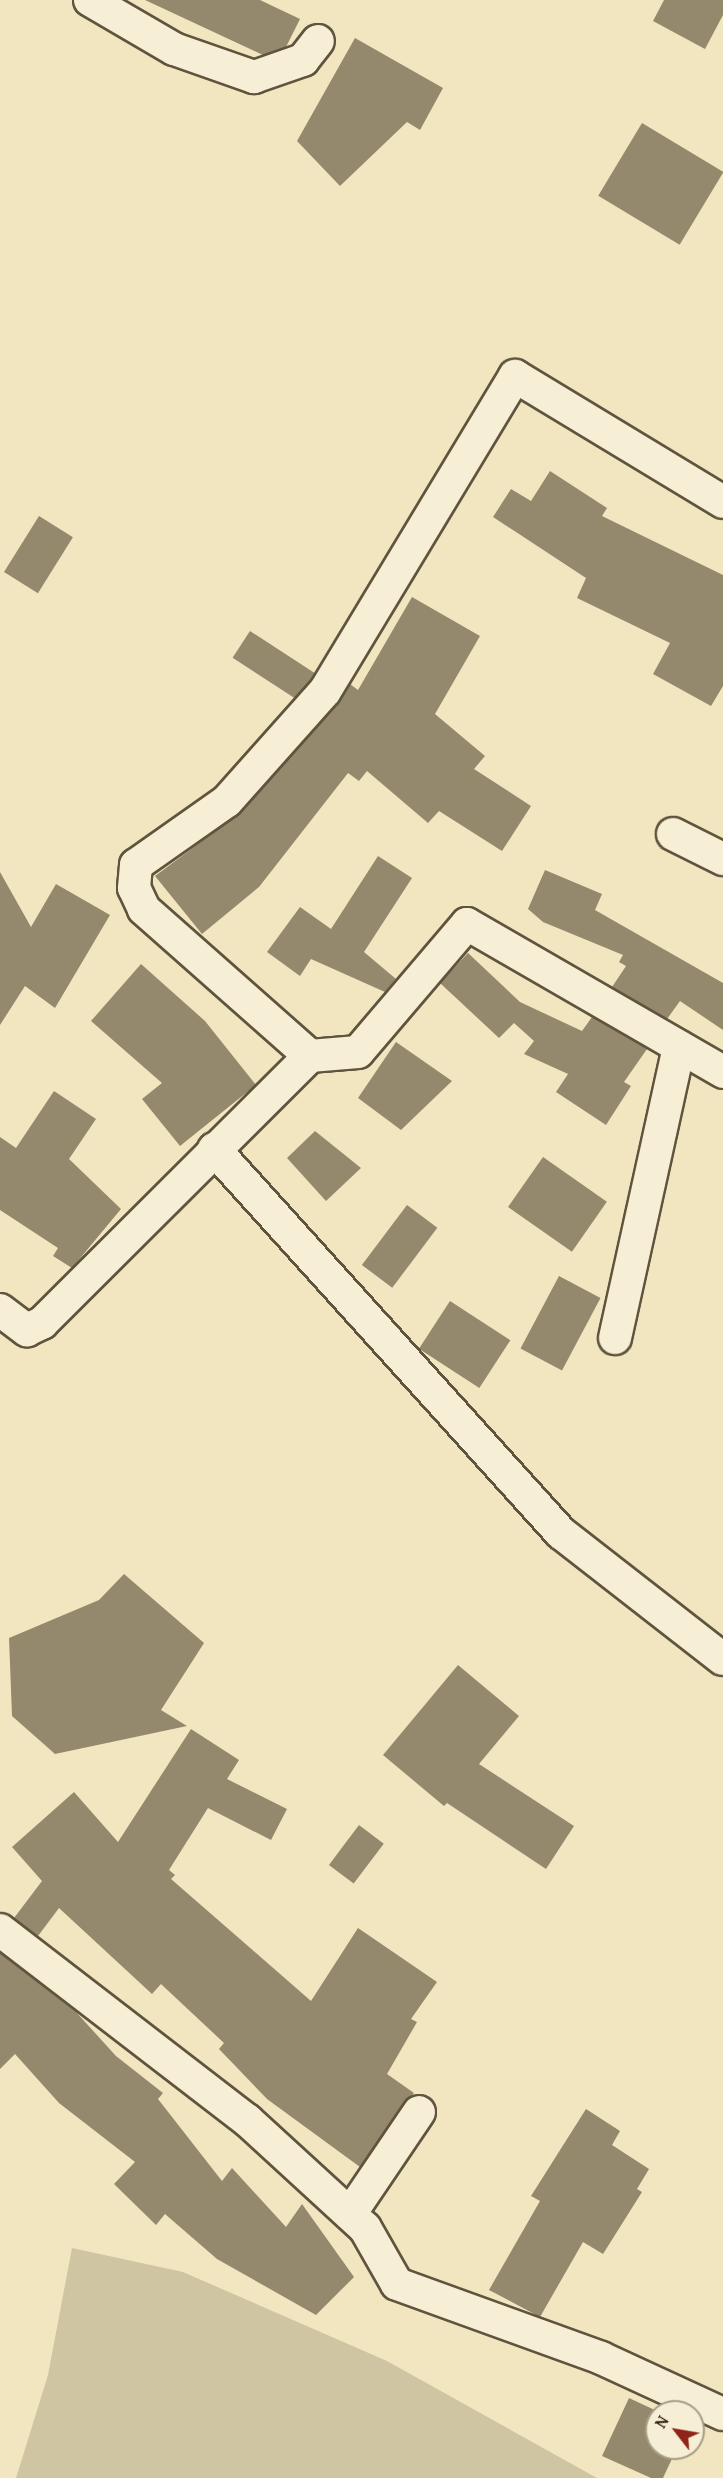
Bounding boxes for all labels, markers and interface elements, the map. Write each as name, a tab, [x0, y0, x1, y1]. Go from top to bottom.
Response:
north arrow	[645, 2400, 705, 2460]
text: N	[648, 2411, 674, 2433]

